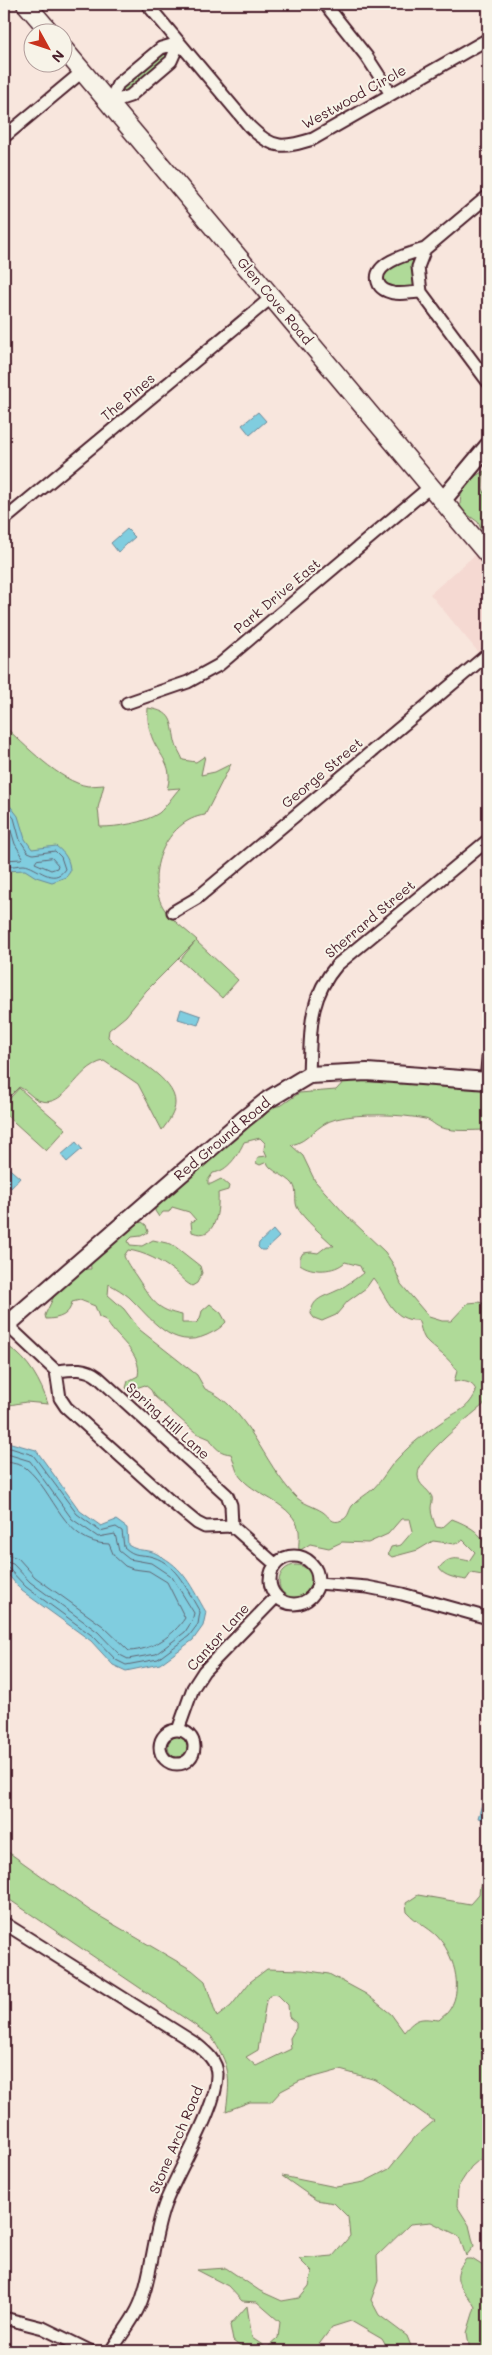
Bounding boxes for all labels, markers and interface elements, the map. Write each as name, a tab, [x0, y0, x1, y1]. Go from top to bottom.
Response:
north arrow	[22, 22, 72, 72]
text: N	[48, 46, 69, 67]
street label: Westwood Circle	[298, 60, 409, 133]
street label: Glen Cove Road	[233, 253, 318, 348]
street label: The Pines	[97, 368, 159, 425]
street label: Park Drive East	[229, 554, 324, 637]
street label: George Street	[277, 733, 366, 812]
street label: Sherrard Street	[321, 875, 419, 962]
street label: Red Ground Road	[169, 1093, 274, 1185]
street label: Spring Hill Lane	[122, 1378, 214, 1463]
street label: Cantor Lane	[182, 1599, 253, 1675]
street label: Stone Arch Road	[144, 2083, 207, 2197]

